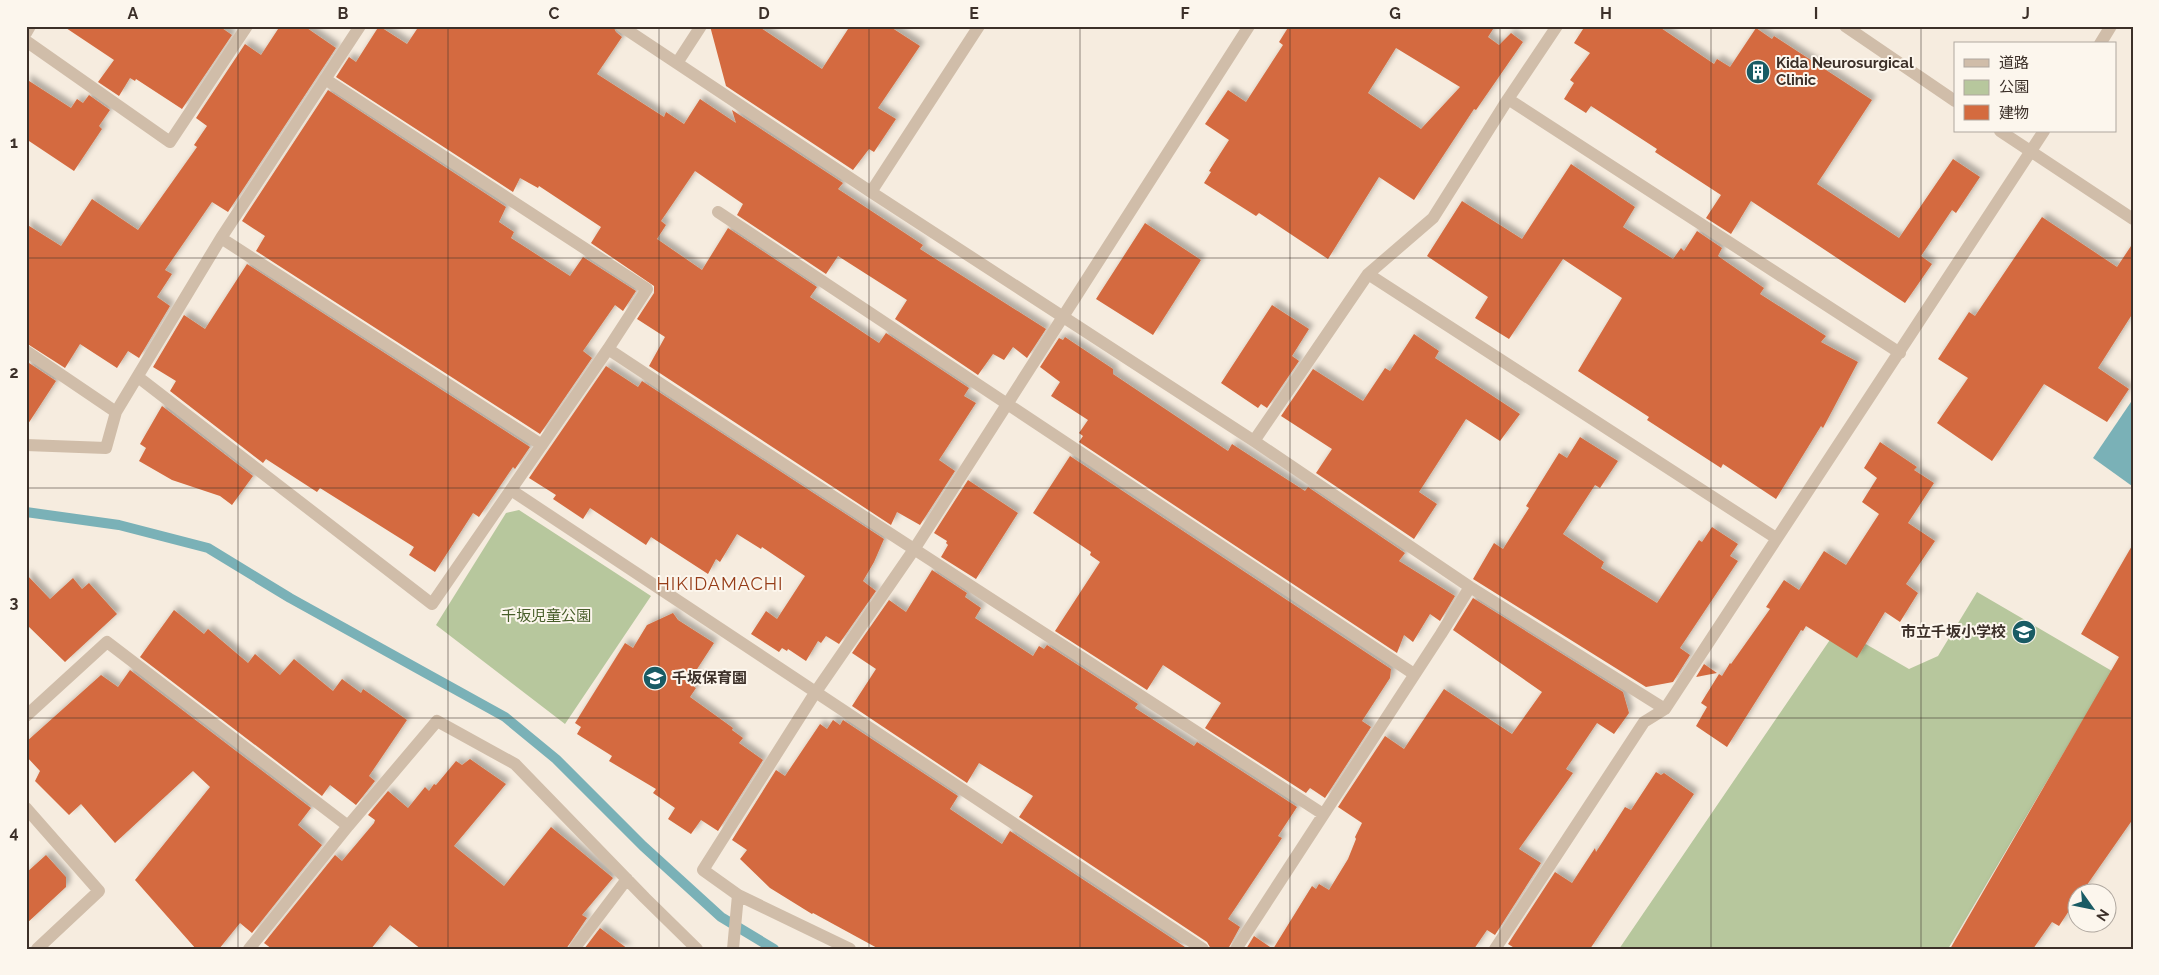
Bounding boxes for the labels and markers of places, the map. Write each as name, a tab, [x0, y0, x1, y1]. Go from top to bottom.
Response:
place label: Kida Neurosurgical Clinic	[1776, 54, 1914, 89]
building icon: Kida Neurosurgical Clinic	[1745, 59, 1771, 85]
school or university icon: 市立千坂小学校	[2011, 619, 2037, 645]
place label: 市立千坂小学校	[1901, 623, 2006, 641]
school or university icon: 千坂保育園	[642, 665, 668, 691]
place label: 千坂保育園	[672, 669, 747, 687]

